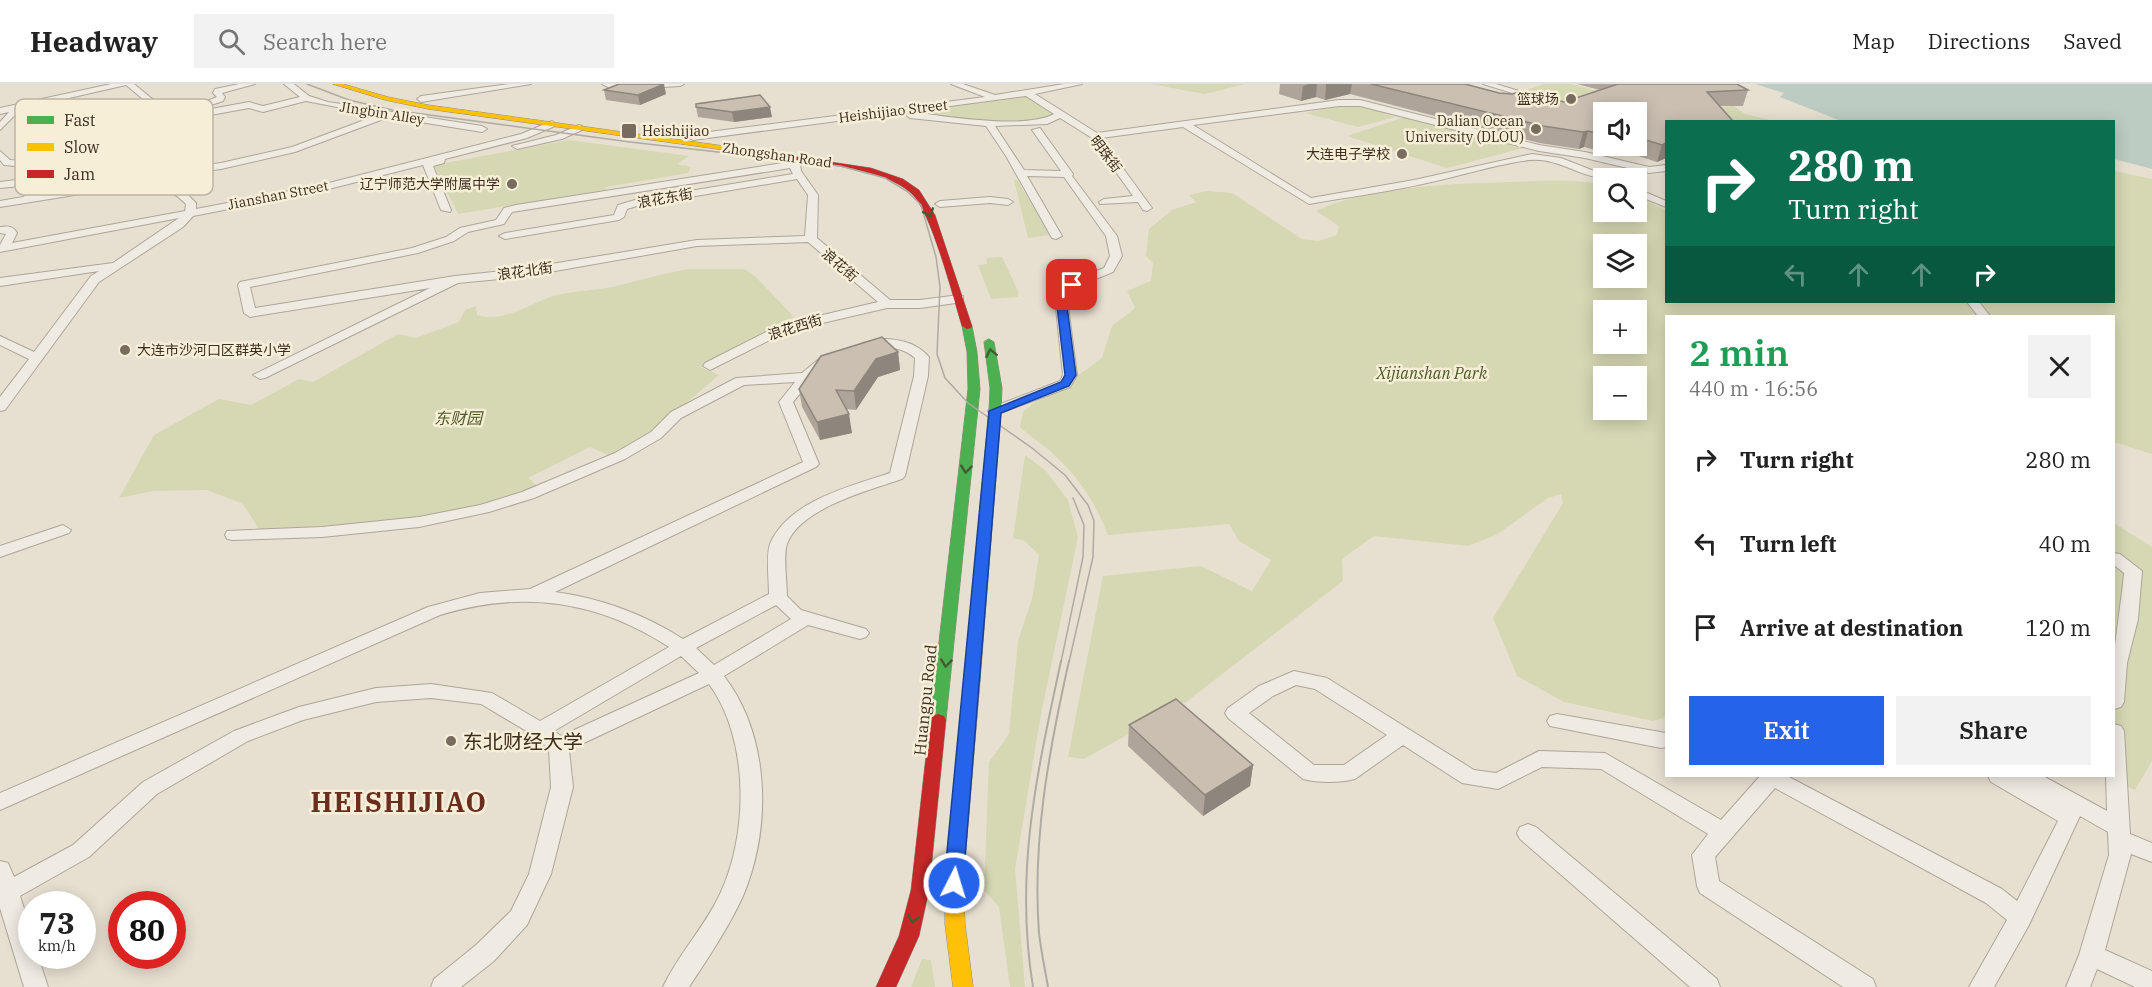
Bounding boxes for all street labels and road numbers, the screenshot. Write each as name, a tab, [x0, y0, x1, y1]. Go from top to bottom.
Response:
street label: Heishijiao Street	[837, 95, 949, 127]
street label: JIngbin Alley	[338, 97, 426, 129]
street label: 明珠街	[1086, 132, 1126, 176]
street label: Zhongshan Road	[721, 138, 834, 172]
street label: Jianshan Street	[226, 176, 330, 214]
street label: 浪花东街	[636, 184, 694, 212]
street label: 浪花街	[818, 244, 862, 286]
street label: 浪花北街	[496, 258, 554, 284]
street label: 浪花西街	[766, 310, 824, 344]
street label: Huangpu Road	[909, 643, 941, 757]

